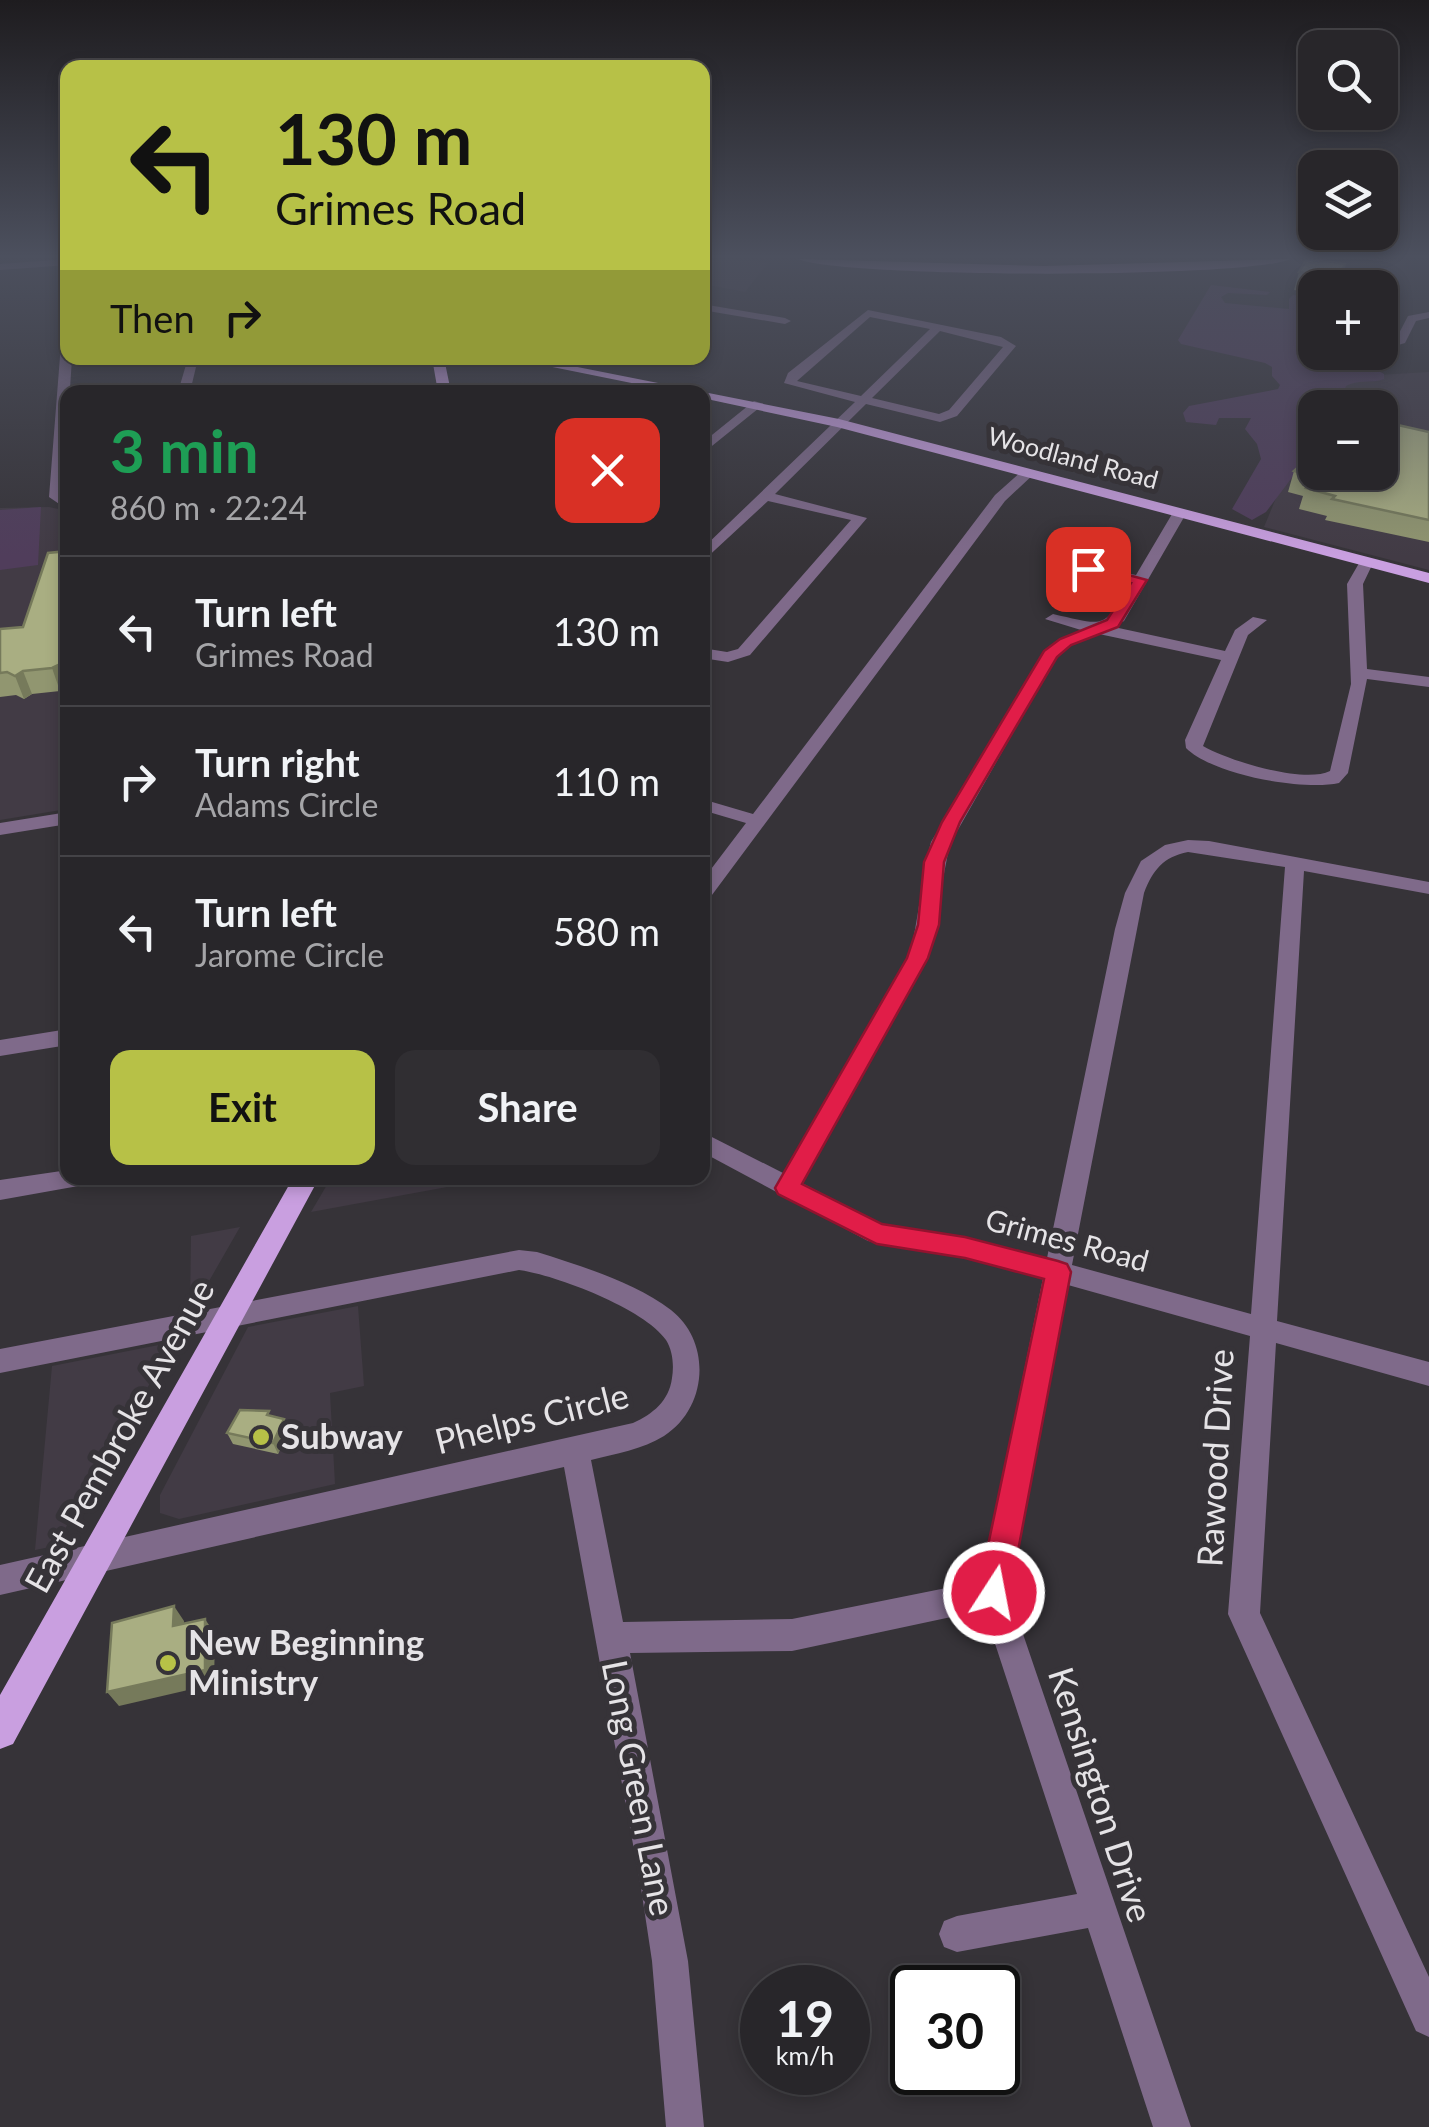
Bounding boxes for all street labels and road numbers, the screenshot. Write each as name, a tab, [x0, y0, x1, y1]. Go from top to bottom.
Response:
street label: Woodland Road	[985, 420, 1162, 494]
street label: Grimes Road	[982, 1200, 1153, 1278]
street label: East Pembroke Avenue	[15, 1271, 222, 1599]
street label: Rawood Drive	[1187, 1348, 1241, 1568]
street label: Phelps Circle	[430, 1373, 633, 1461]
street label: Long Green Lane	[595, 1656, 685, 1919]
street label: Kensington Drive	[1041, 1662, 1163, 1927]

